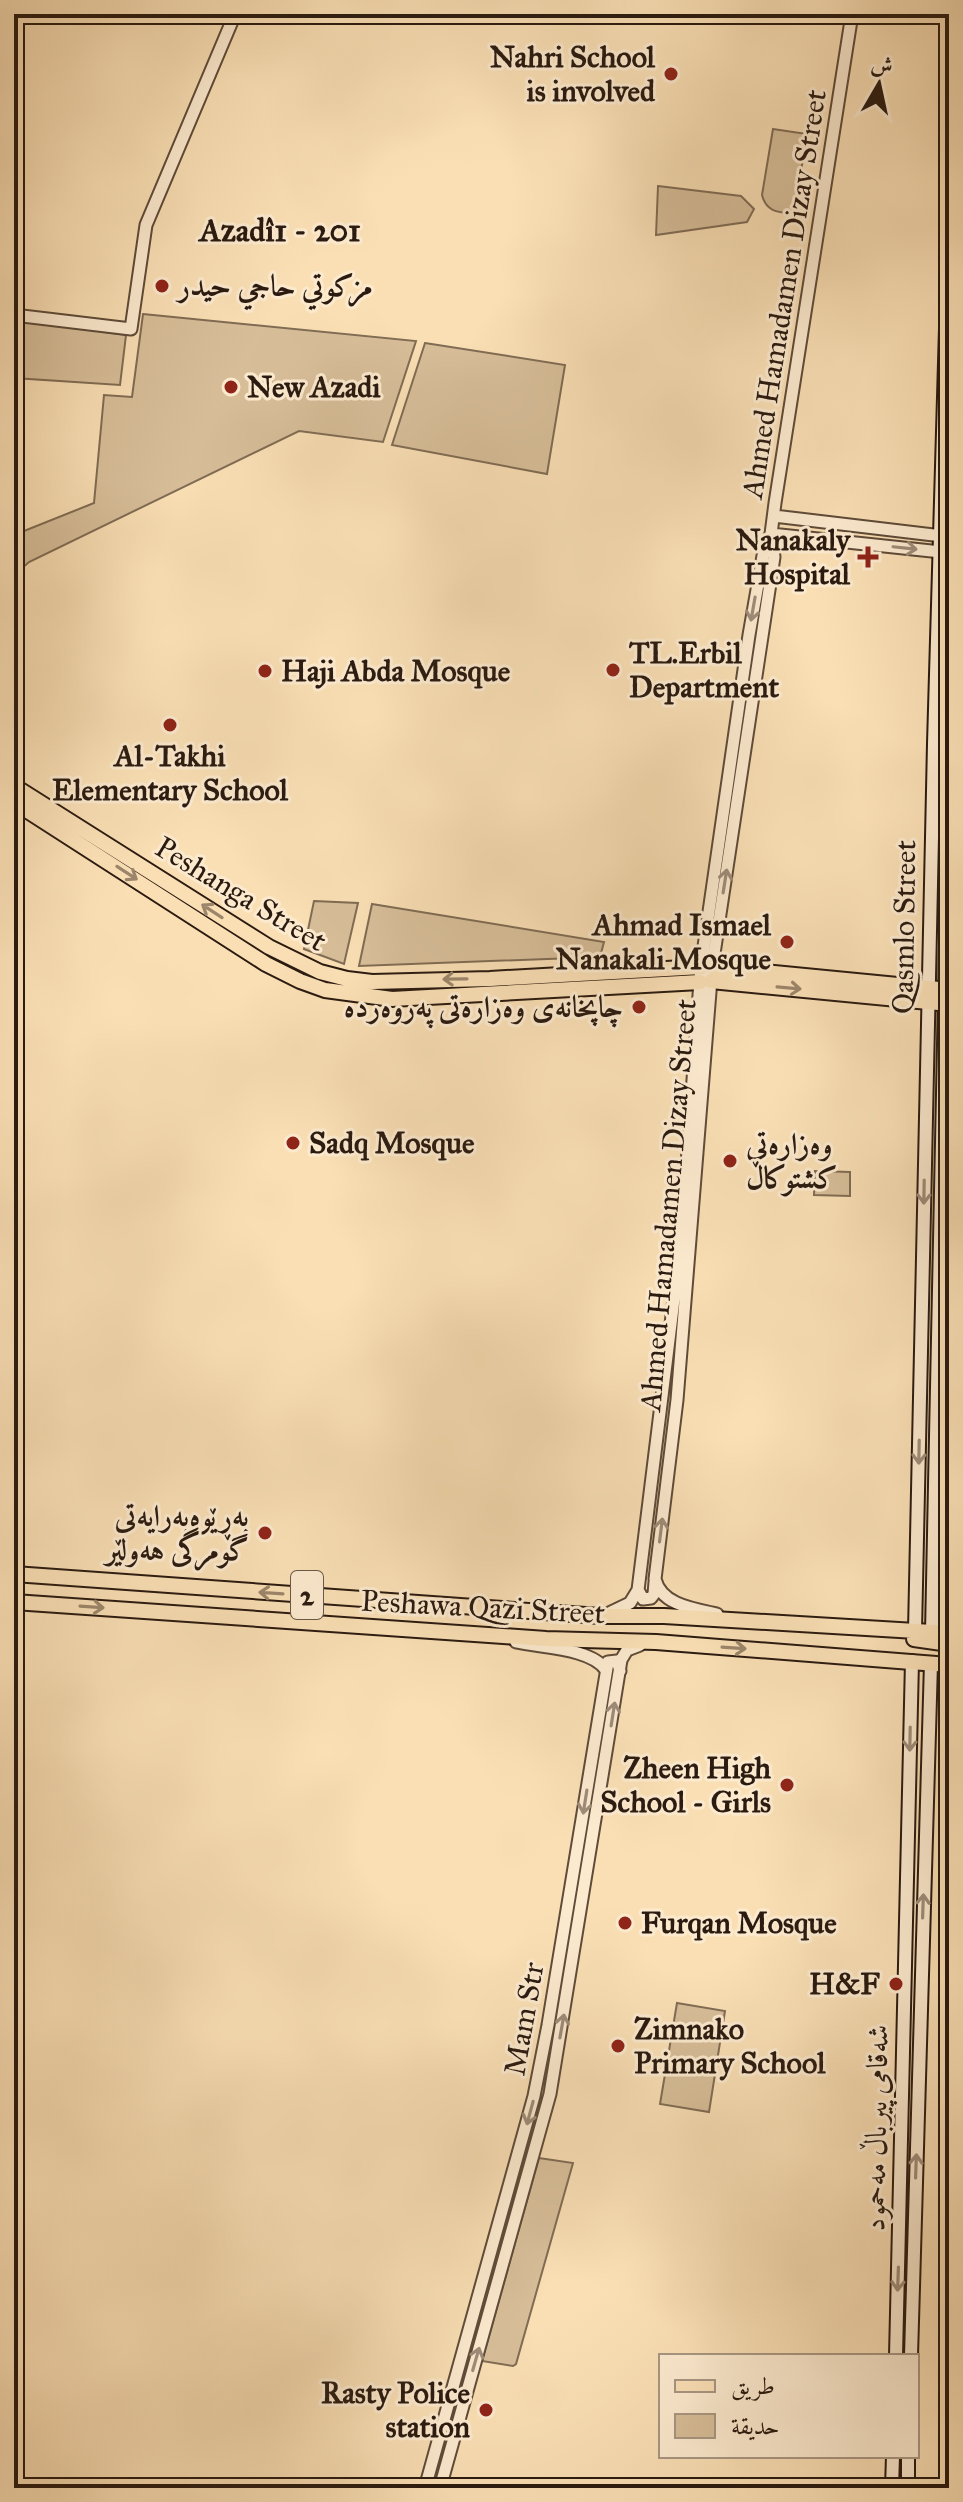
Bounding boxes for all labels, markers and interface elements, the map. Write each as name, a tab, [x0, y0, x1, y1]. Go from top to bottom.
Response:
place label: Nahri School is involved	[490, 39, 656, 109]
north arrow	[839, 44, 919, 124]
text: ش	[869, 50, 895, 80]
marker: Nahri School is involved	[662, 65, 680, 83]
street label: Ahmed Hamadamen Dizay Street	[734, 87, 834, 503]
district label: Azadî1 - 201	[197, 211, 361, 250]
place label: مزكوتي حاجي حيدر	[175, 268, 373, 311]
marker: مزكوتي حاجي حيدر	[153, 277, 171, 295]
place label: New Azadi	[247, 369, 381, 405]
marker: New Azadi	[222, 378, 240, 396]
place label: Nanakaly Hospital	[735, 522, 851, 592]
one-way arrow	[891, 541, 918, 556]
marker: Nanakaly Hospital	[857, 546, 879, 568]
one-way arrow	[745, 596, 760, 622]
place label: TL.Erbil Department	[629, 635, 779, 705]
place label: Haji Abda Mosque	[281, 653, 511, 689]
marker: TL.Erbil Department	[604, 661, 622, 679]
marker: Haji Abda Mosque	[256, 662, 274, 680]
marker: Al-Takhi Elementary School	[161, 716, 179, 734]
place label: Al-Takhi Elementary School	[52, 738, 289, 808]
street label: Peshanga Street	[149, 829, 333, 959]
street label: Qasmlo Street	[884, 839, 924, 1014]
one-way arrow	[116, 865, 138, 882]
one-way arrow	[718, 869, 733, 894]
one-way arrow	[202, 903, 224, 920]
place label: Ahmad Ismael Nanakali Mosque	[556, 907, 772, 977]
marker: Ahmad Ismael Nanakali Mosque	[778, 933, 796, 951]
one-way arrow	[442, 972, 469, 987]
one-way arrow	[775, 980, 802, 995]
place label: چاپخانەی وەزارەتی پەروەردە	[344, 989, 623, 1029]
street label: Ahmed Hamadamen Dizay Street	[632, 997, 704, 1415]
marker: چاپخانەی وەزارەتی پەروەردە	[630, 998, 648, 1016]
place label: Sadq Mosque	[309, 1125, 475, 1161]
place label: وەزارەتی کشتوکاڵ	[745, 1126, 837, 1197]
marker: Sadq Mosque	[284, 1134, 302, 1152]
marker: وەزارەتی کشتوکاڵ	[721, 1152, 739, 1170]
one-way arrow	[917, 1178, 932, 1205]
one-way arrow	[911, 1438, 926, 1465]
place label: بەڕێوەبەرایەتی گومرگی هەولێر	[103, 1498, 249, 1571]
one-way arrow	[654, 1517, 669, 1544]
marker: بەڕێوەبەرایەتی گومرگی هەولێر	[256, 1524, 274, 1542]
road number: 2	[291, 1571, 323, 1619]
street label: Peshawa Qazi Street	[360, 1583, 607, 1631]
one-way arrow	[258, 1585, 285, 1600]
one-way arrow	[78, 1600, 105, 1615]
one-way arrow	[720, 1641, 747, 1656]
one-way arrow	[606, 1702, 621, 1728]
one-way arrow	[903, 1725, 918, 1752]
place label: Zheen High School - Girls	[600, 1750, 771, 1820]
marker: Zheen High School - Girls	[778, 1776, 796, 1794]
one-way arrow	[576, 1789, 591, 1814]
one-way arrow	[916, 1893, 931, 1920]
place label: Furqan Mosque	[641, 1905, 837, 1941]
marker: Furqan Mosque	[616, 1914, 634, 1932]
street label: Mam Str	[496, 1959, 552, 2078]
place label: H&F	[809, 1966, 880, 2002]
marker: H&F	[887, 1975, 905, 1993]
place label: Zimnako Primary School	[634, 2011, 826, 2081]
one-way arrow	[555, 2014, 570, 2039]
street label: شەقامی پیرباڵ مەحمود	[856, 2024, 899, 2232]
marker: Zimnako Primary School	[609, 2037, 627, 2055]
one-way arrow	[521, 2099, 536, 2125]
one-way arrow	[908, 2153, 923, 2180]
one-way arrow	[891, 2265, 906, 2292]
one-way arrow	[470, 2347, 484, 2372]
legend	[659, 2354, 919, 2458]
text: طريق	[731, 2371, 775, 2401]
place label: Rasty Police station	[321, 2375, 471, 2445]
marker: Rasty Police station	[477, 2401, 495, 2419]
text: حديقة	[731, 2411, 780, 2441]

